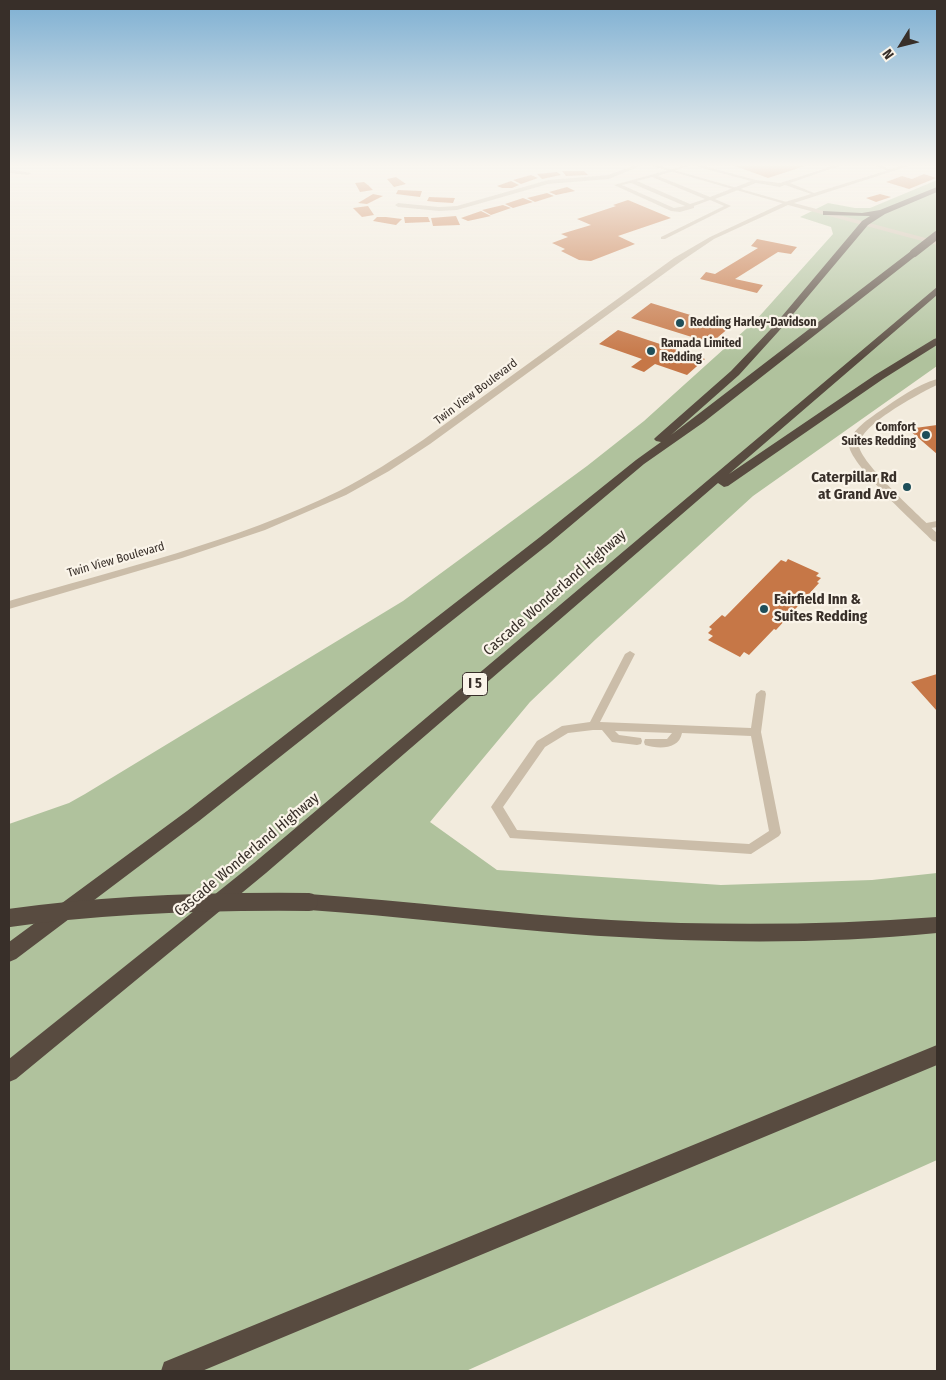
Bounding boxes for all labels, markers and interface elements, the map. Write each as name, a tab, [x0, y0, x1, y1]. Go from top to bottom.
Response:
north arrow	[876, 20, 926, 70]
text: N	[879, 46, 898, 63]
place label: Redding Harley-Davidson	[690, 316, 817, 330]
marker: Redding Harley-Davidson	[674, 317, 686, 329]
place label: Ramada Limited Redding	[661, 337, 741, 365]
marker: Ramada Limited Redding	[645, 345, 657, 357]
street label: Twin View Boulevard	[432, 356, 520, 428]
place label: Comfort Suites Redding	[842, 421, 916, 449]
marker: Comfort Suites Redding	[920, 429, 932, 441]
place label: Caterpillar Rd at Grand Ave	[811, 469, 897, 504]
marker: Caterpillar Rd at Grand Ave	[901, 481, 913, 493]
street label: Cascade Wonderland Highway	[480, 526, 630, 660]
street label: Twin View Boulevard	[66, 539, 166, 581]
place label: Fairfield Inn & Suites Redding	[774, 591, 867, 626]
marker: Fairfield Inn & Suites Redding	[758, 603, 770, 615]
road number: I 5	[462, 672, 488, 696]
street label: Cascade Wonderland Highway	[171, 789, 323, 921]

